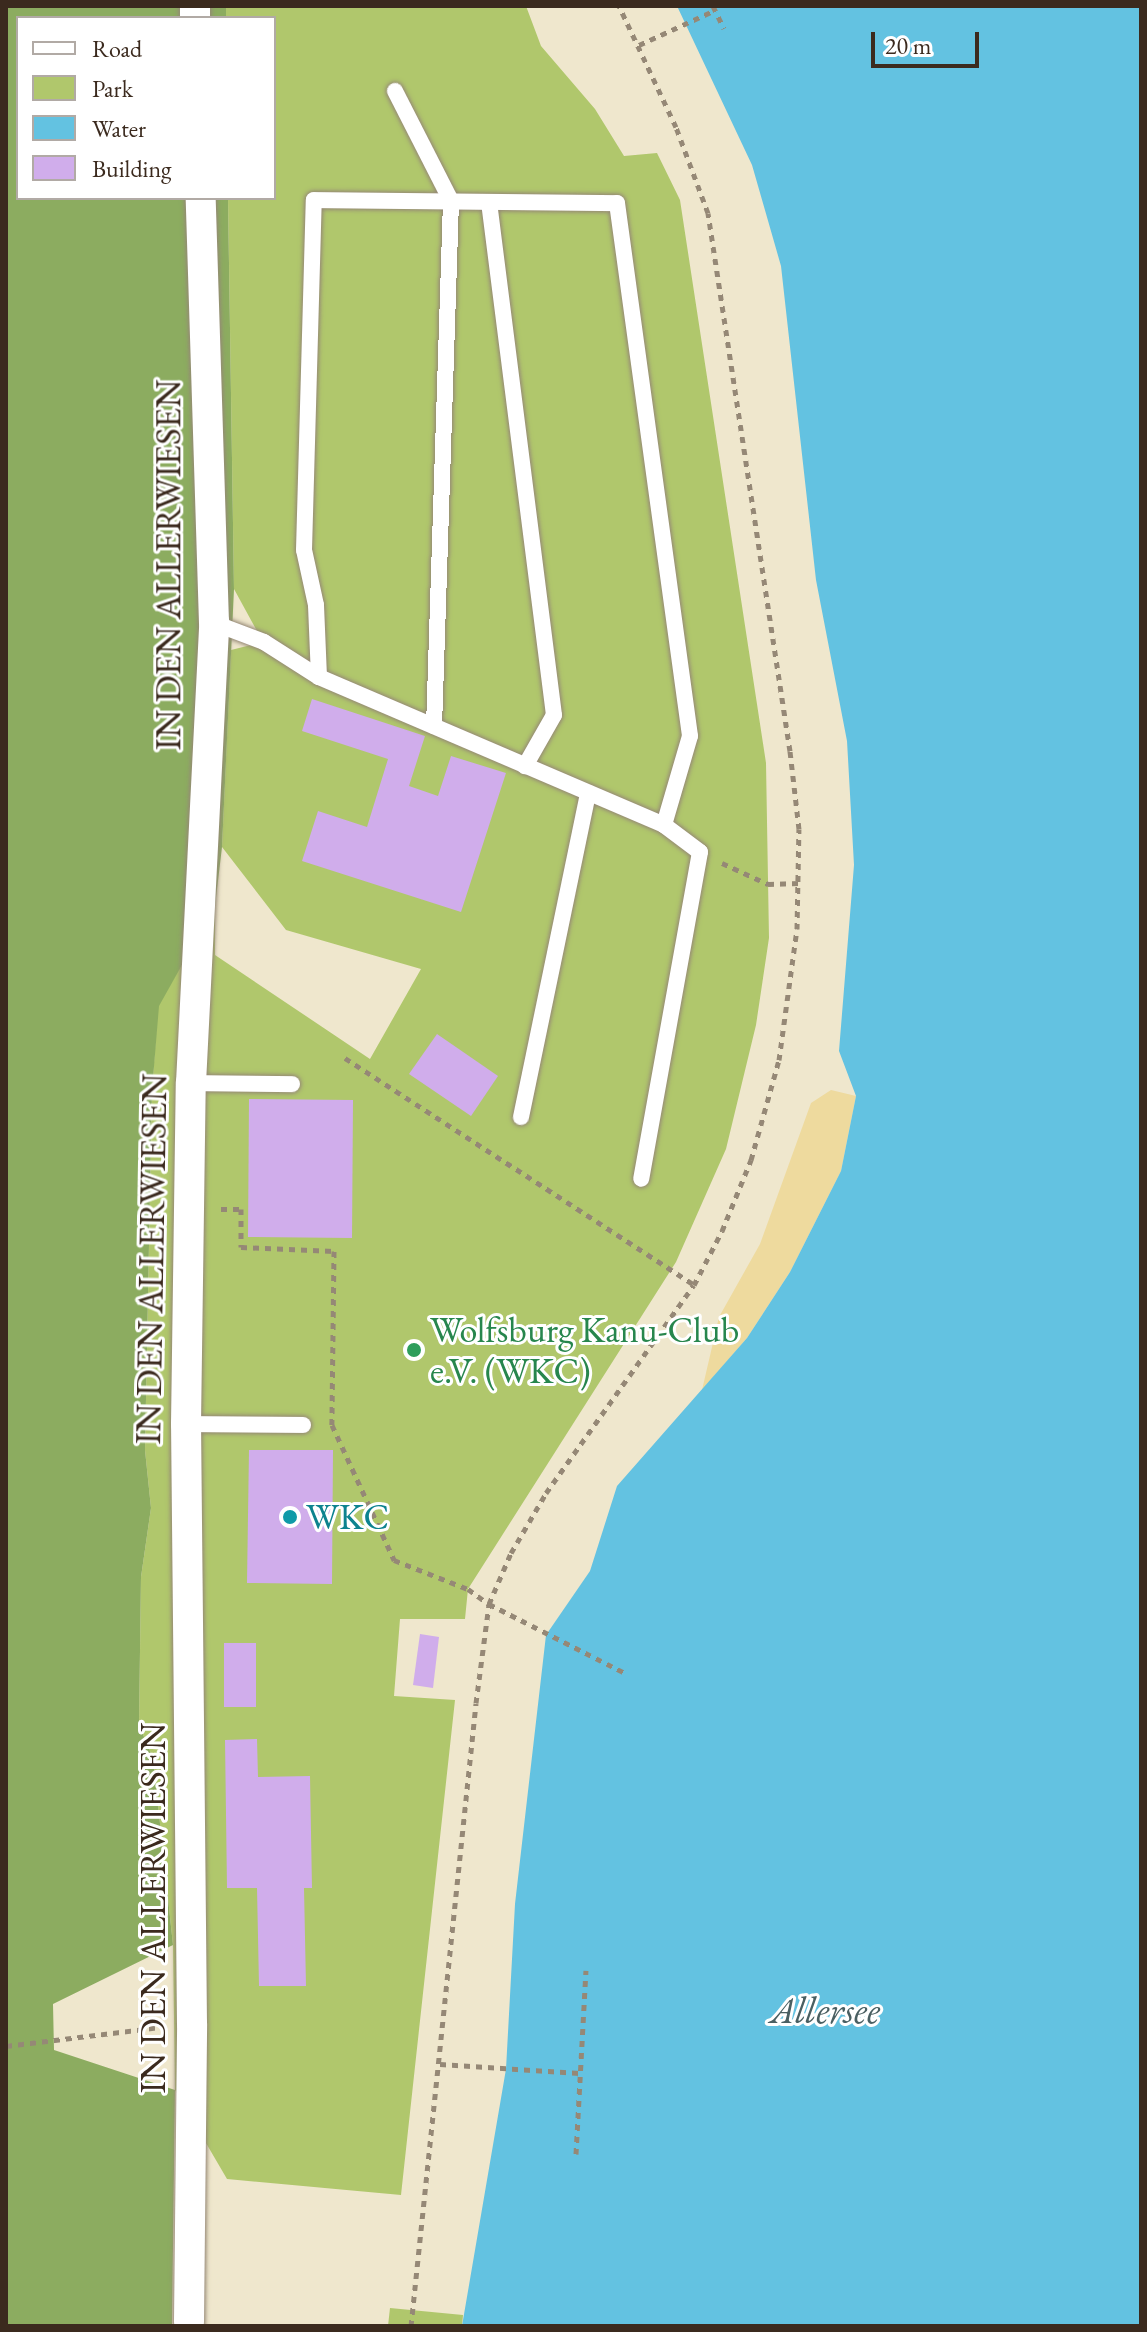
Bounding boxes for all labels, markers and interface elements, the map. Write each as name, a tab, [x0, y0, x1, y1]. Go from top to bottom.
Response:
legend	[16, 16, 276, 200]
scale bar	[875, 16, 983, 66]
text: 20 m	[885, 30, 932, 61]
text: Road	[92, 33, 142, 64]
text: Park	[92, 73, 133, 104]
text: Water	[92, 113, 146, 144]
text: Building	[92, 153, 172, 184]
street label: IN DEN ALLERWIESEN	[146, 380, 190, 750]
street label: IN DEN ALLERWIESEN	[126, 1073, 176, 1445]
place label: Wolfsburg Kanu-Club e.V. (WKC)	[430, 1307, 739, 1392]
marker: Wolfsburg Kanu-Club e.V. (WKC)	[405, 1341, 423, 1359]
place label: WKC	[306, 1495, 389, 1539]
marker: WKC	[281, 1508, 299, 1526]
street label: IN DEN ALLERWIESEN	[131, 1723, 175, 2093]
water label: Allersee	[770, 1987, 880, 2033]

